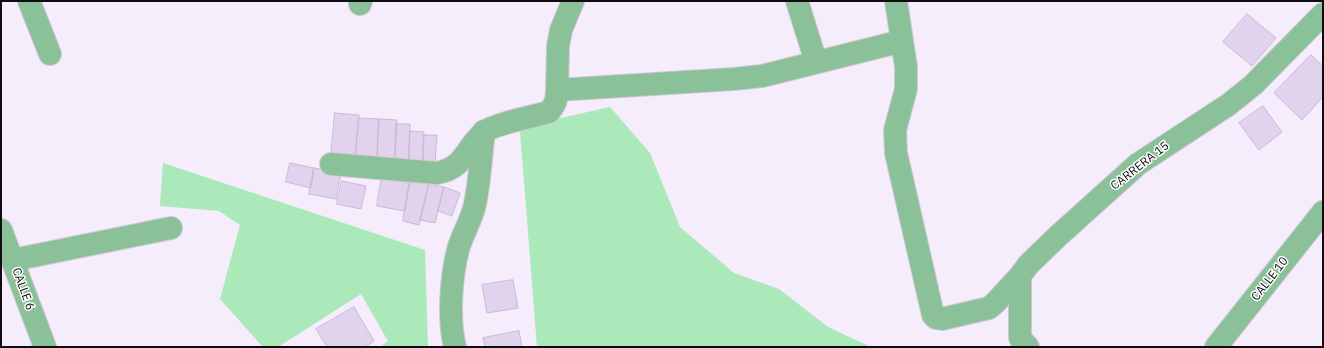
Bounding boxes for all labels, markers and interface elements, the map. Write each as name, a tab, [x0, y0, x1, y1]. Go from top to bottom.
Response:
street label: CARRERA 15	[1108, 139, 1172, 193]
street label: CALLE 10	[1249, 254, 1291, 304]
street label: CALLE 6	[9, 266, 37, 312]

